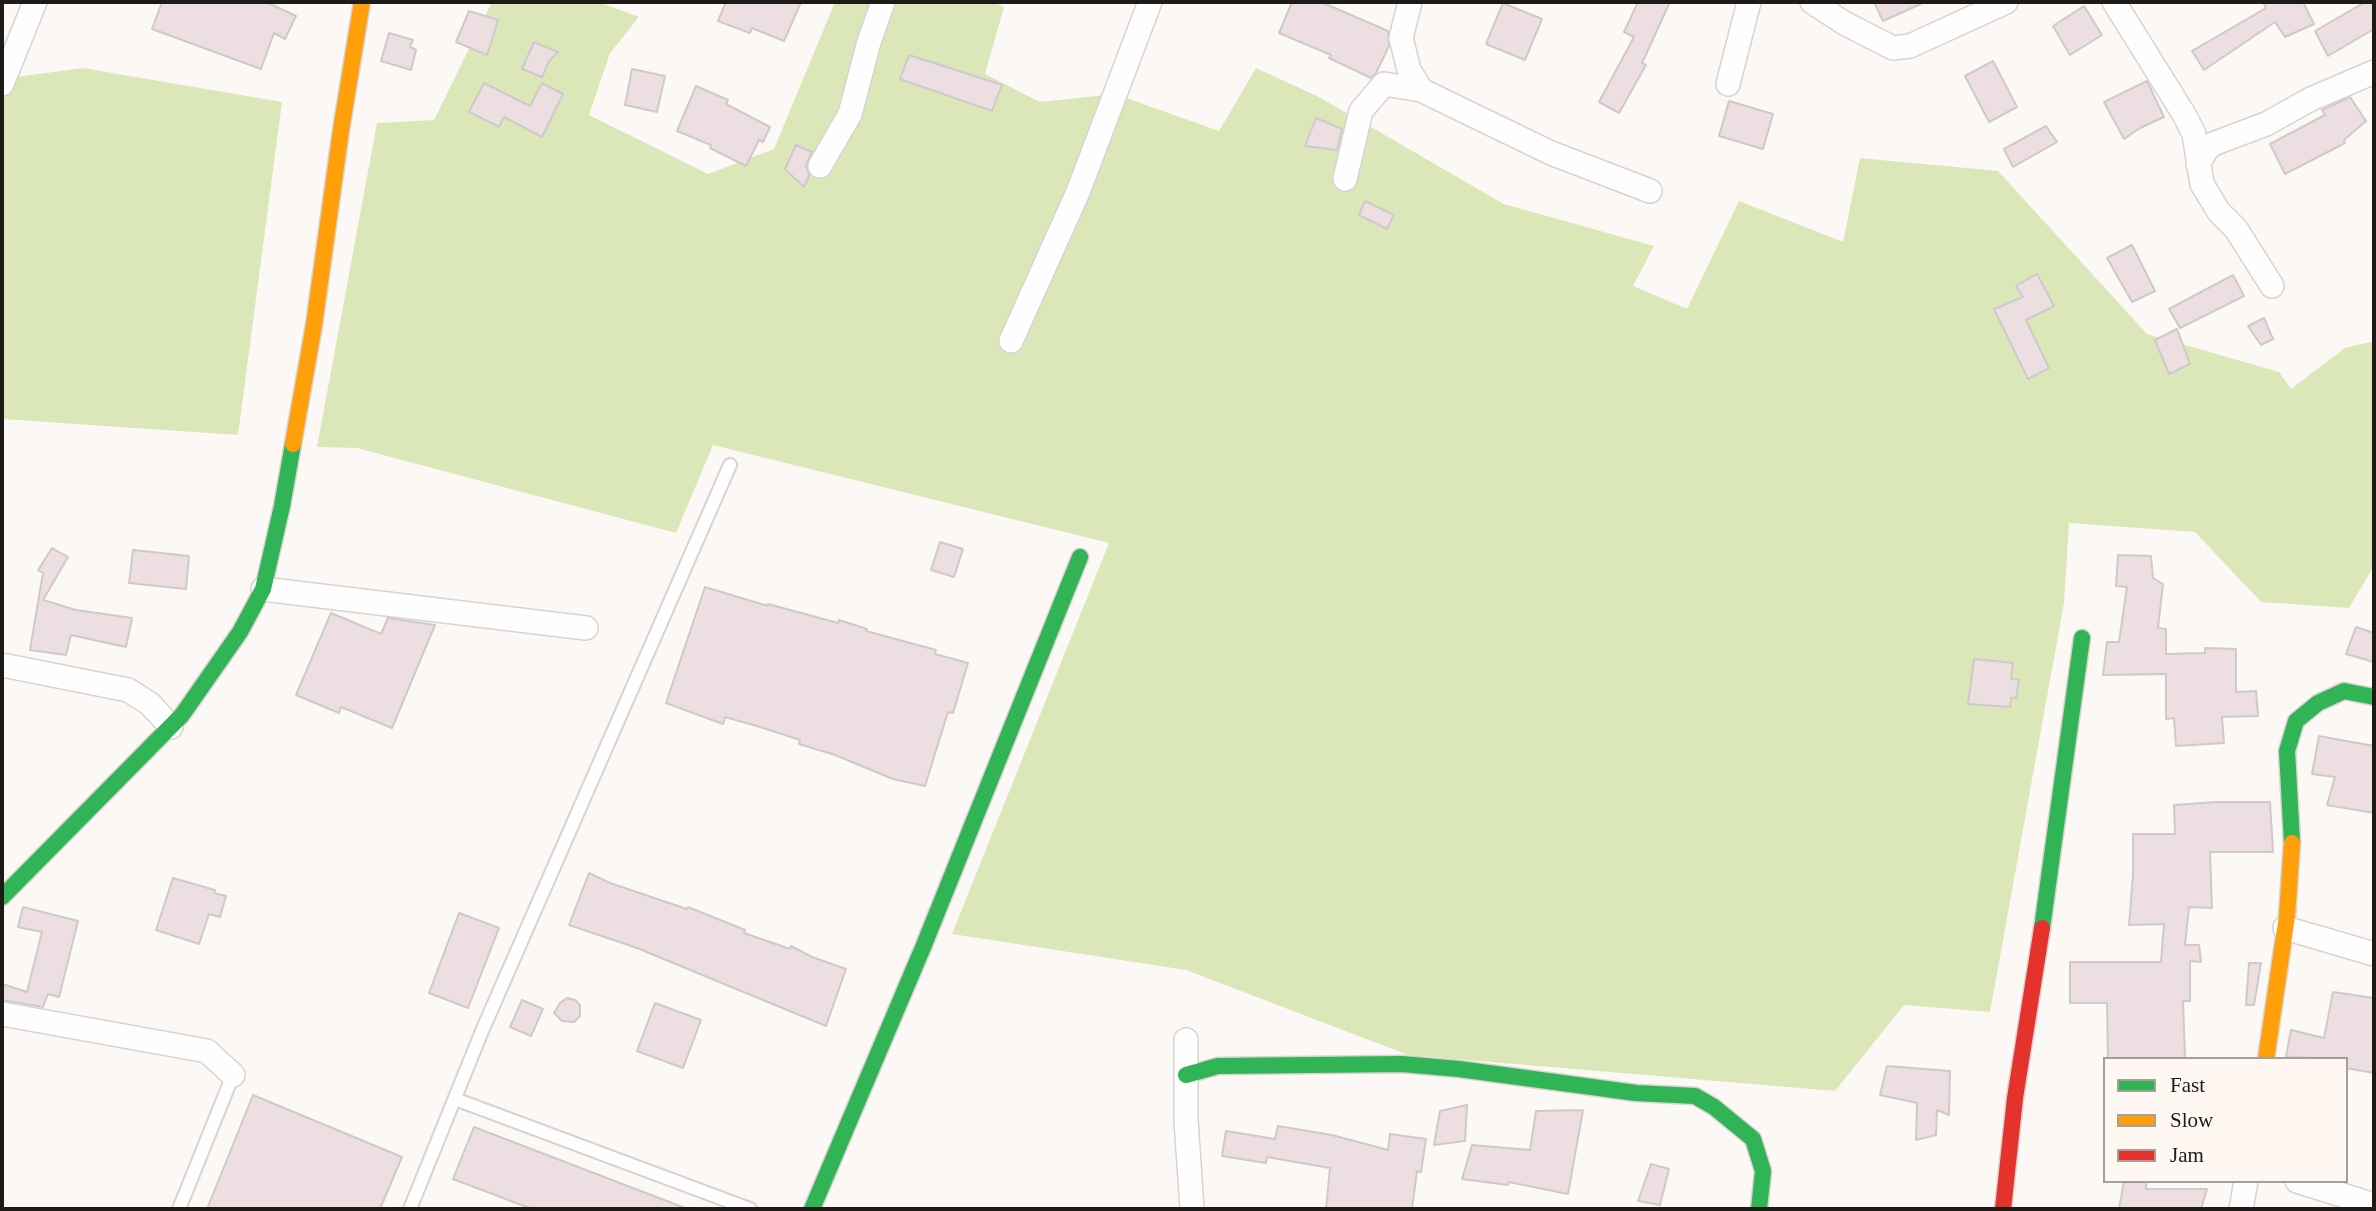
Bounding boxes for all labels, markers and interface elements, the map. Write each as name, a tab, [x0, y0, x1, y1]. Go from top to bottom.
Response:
legend	[2103, 1057, 2348, 1183]
text: Fast	[2170, 1073, 2205, 1097]
text: Slow	[2170, 1108, 2213, 1132]
text: Jam	[2170, 1143, 2204, 1167]

